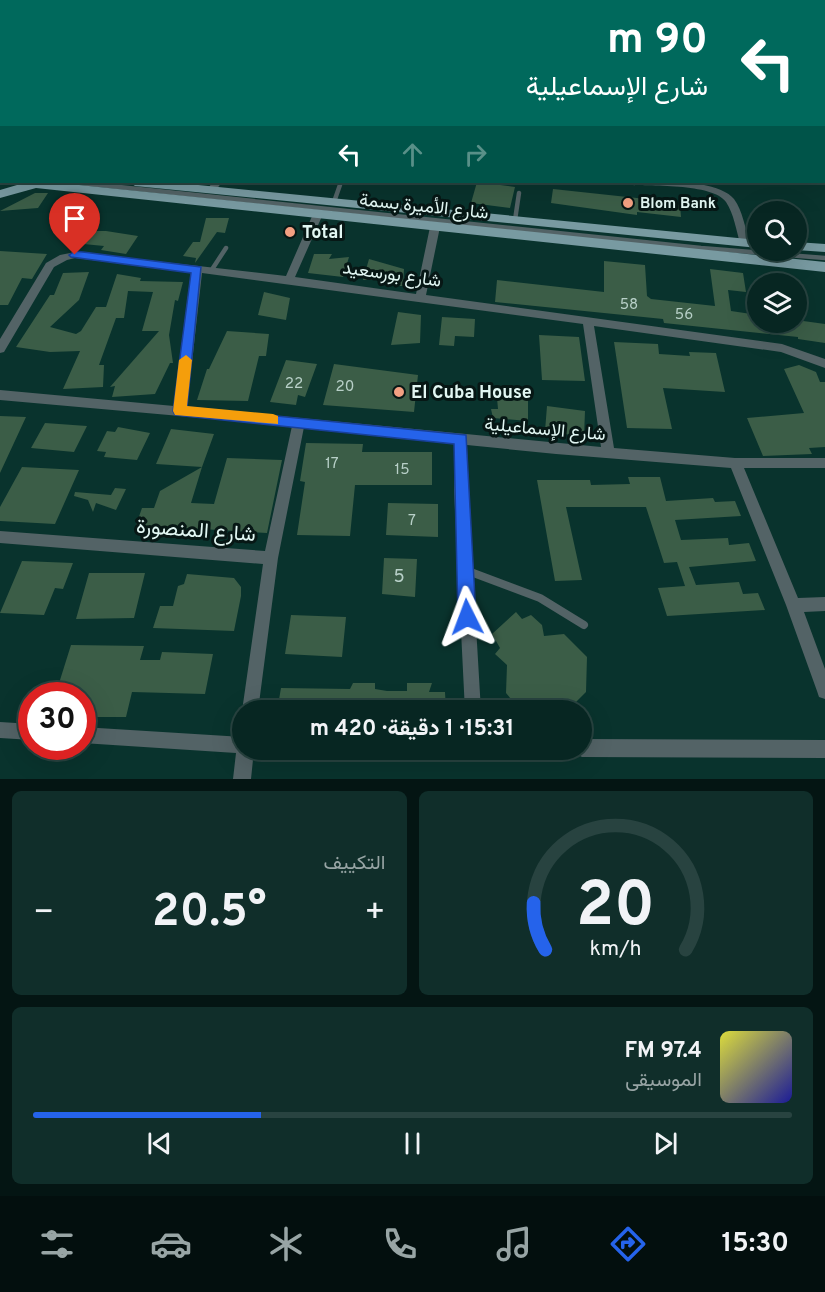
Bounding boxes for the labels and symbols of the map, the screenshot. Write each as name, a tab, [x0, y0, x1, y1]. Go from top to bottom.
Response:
street label: شارع الأميرة بسمة	[358, 189, 490, 226]
pin	[49, 193, 100, 255]
place label: Blom Bank	[640, 195, 716, 214]
marker: Blom Bank	[621, 196, 635, 210]
place label: Total	[302, 222, 344, 245]
marker: Total	[283, 225, 297, 239]
street label: شارع بورسعيد	[341, 257, 442, 294]
house number: 58	[620, 296, 638, 315]
house number: 56	[675, 306, 693, 325]
house number: 22	[285, 375, 303, 394]
house number: 20	[336, 378, 354, 397]
place label: El Cuba House	[411, 382, 532, 405]
marker: El Cuba House	[392, 385, 406, 399]
street label: شارع الإسماعيلية	[483, 414, 606, 447]
house number: 17	[325, 455, 339, 474]
house number: 15	[395, 461, 409, 480]
house number: 7	[408, 512, 416, 531]
street label: شارع المنصورة	[135, 514, 257, 549]
house number: 5	[393, 566, 405, 589]
position arrow	[435, 585, 499, 649]
speed limit sign: 30	[18, 682, 96, 760]

